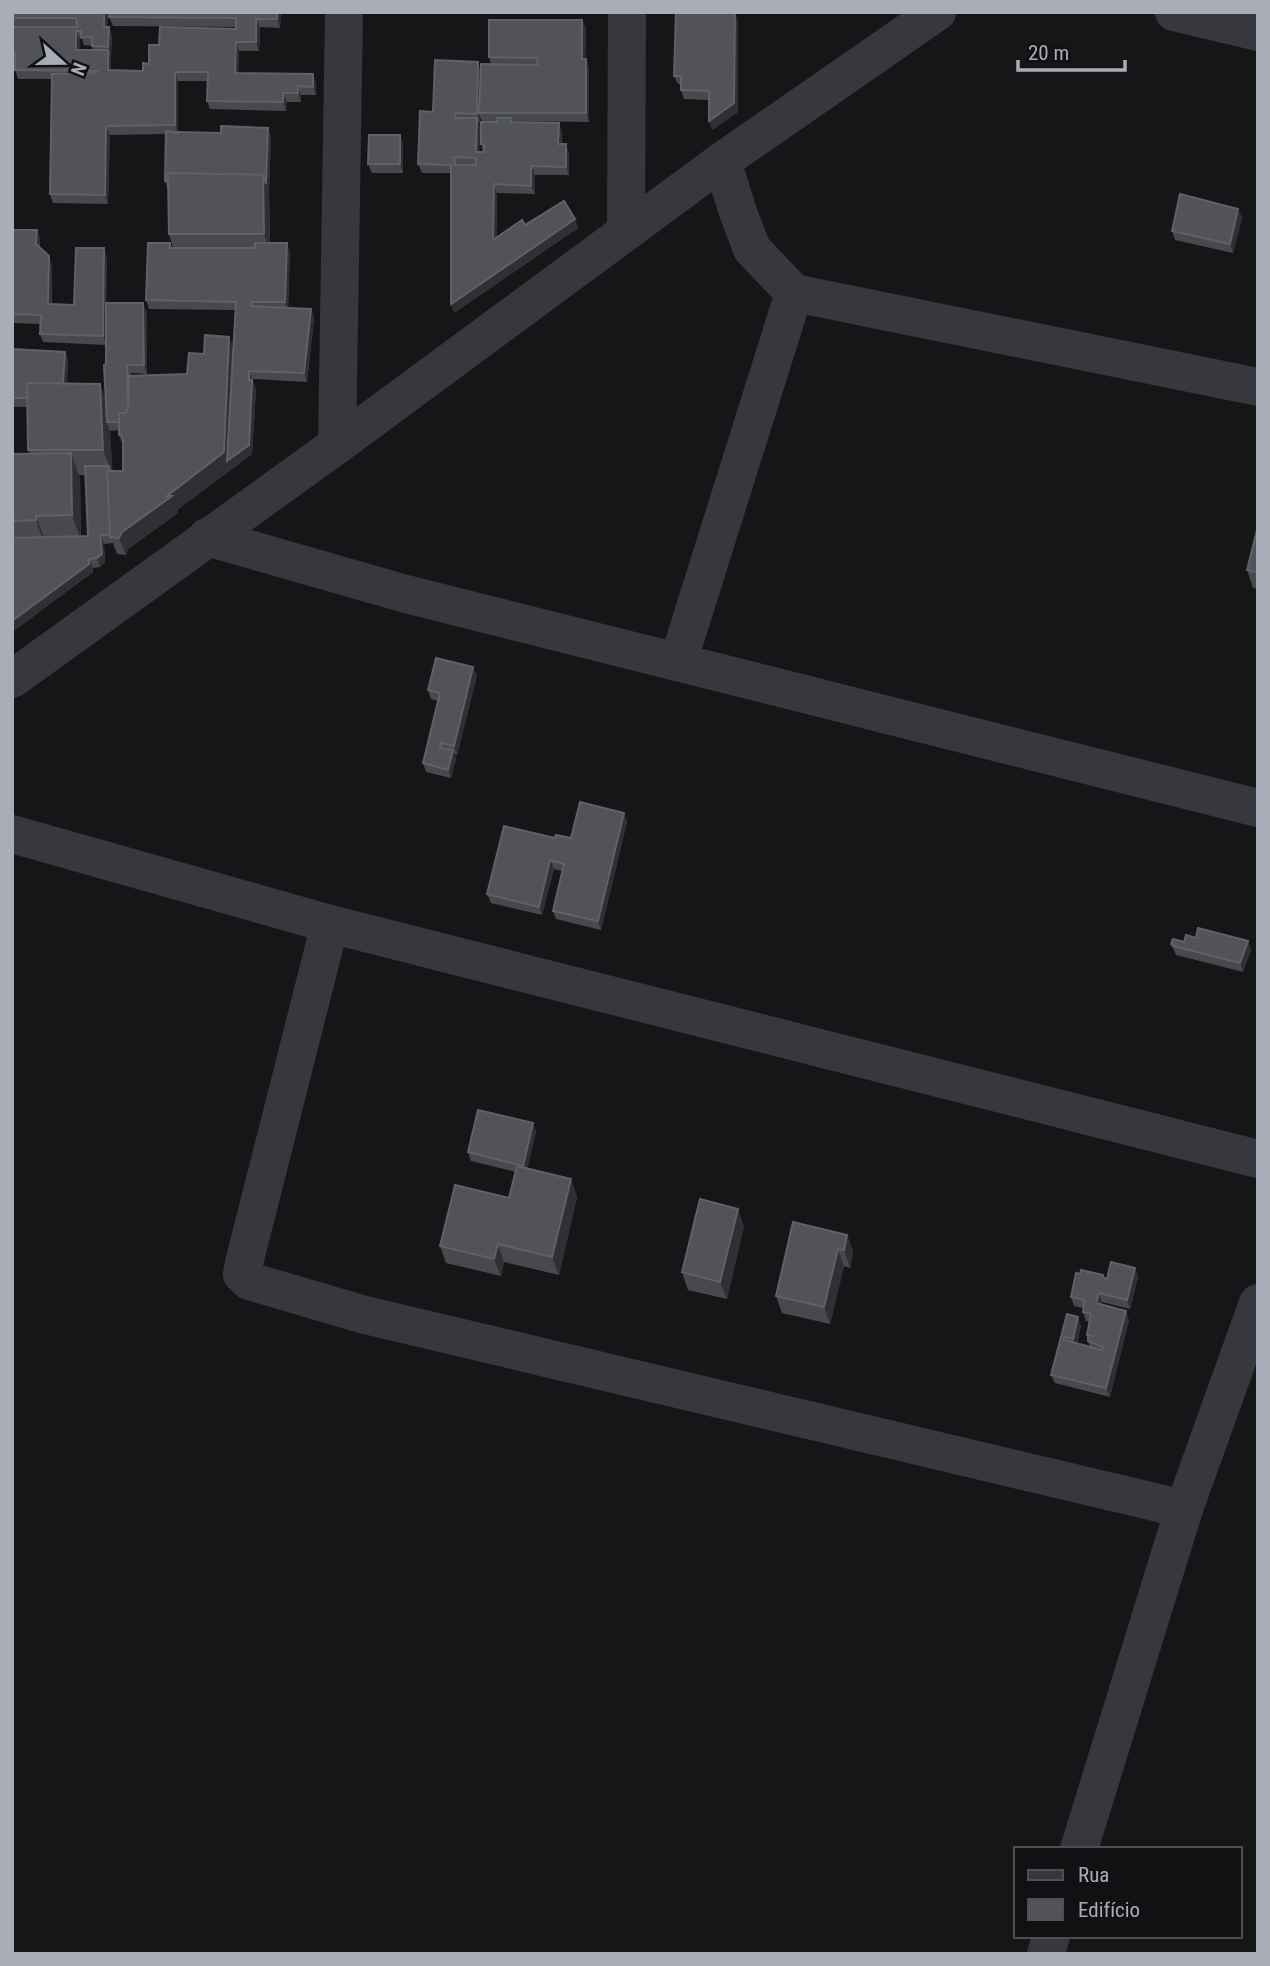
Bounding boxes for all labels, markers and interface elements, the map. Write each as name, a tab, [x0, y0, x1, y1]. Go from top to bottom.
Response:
north arrow	[28, 28, 98, 98]
scale bar	[1018, 28, 1125, 72]
text: 20 m	[1028, 41, 1069, 65]
text: N	[66, 59, 91, 78]
legend	[1014, 1847, 1242, 1938]
text: Rua	[1078, 1863, 1109, 1887]
text: Edifício	[1078, 1898, 1140, 1922]

